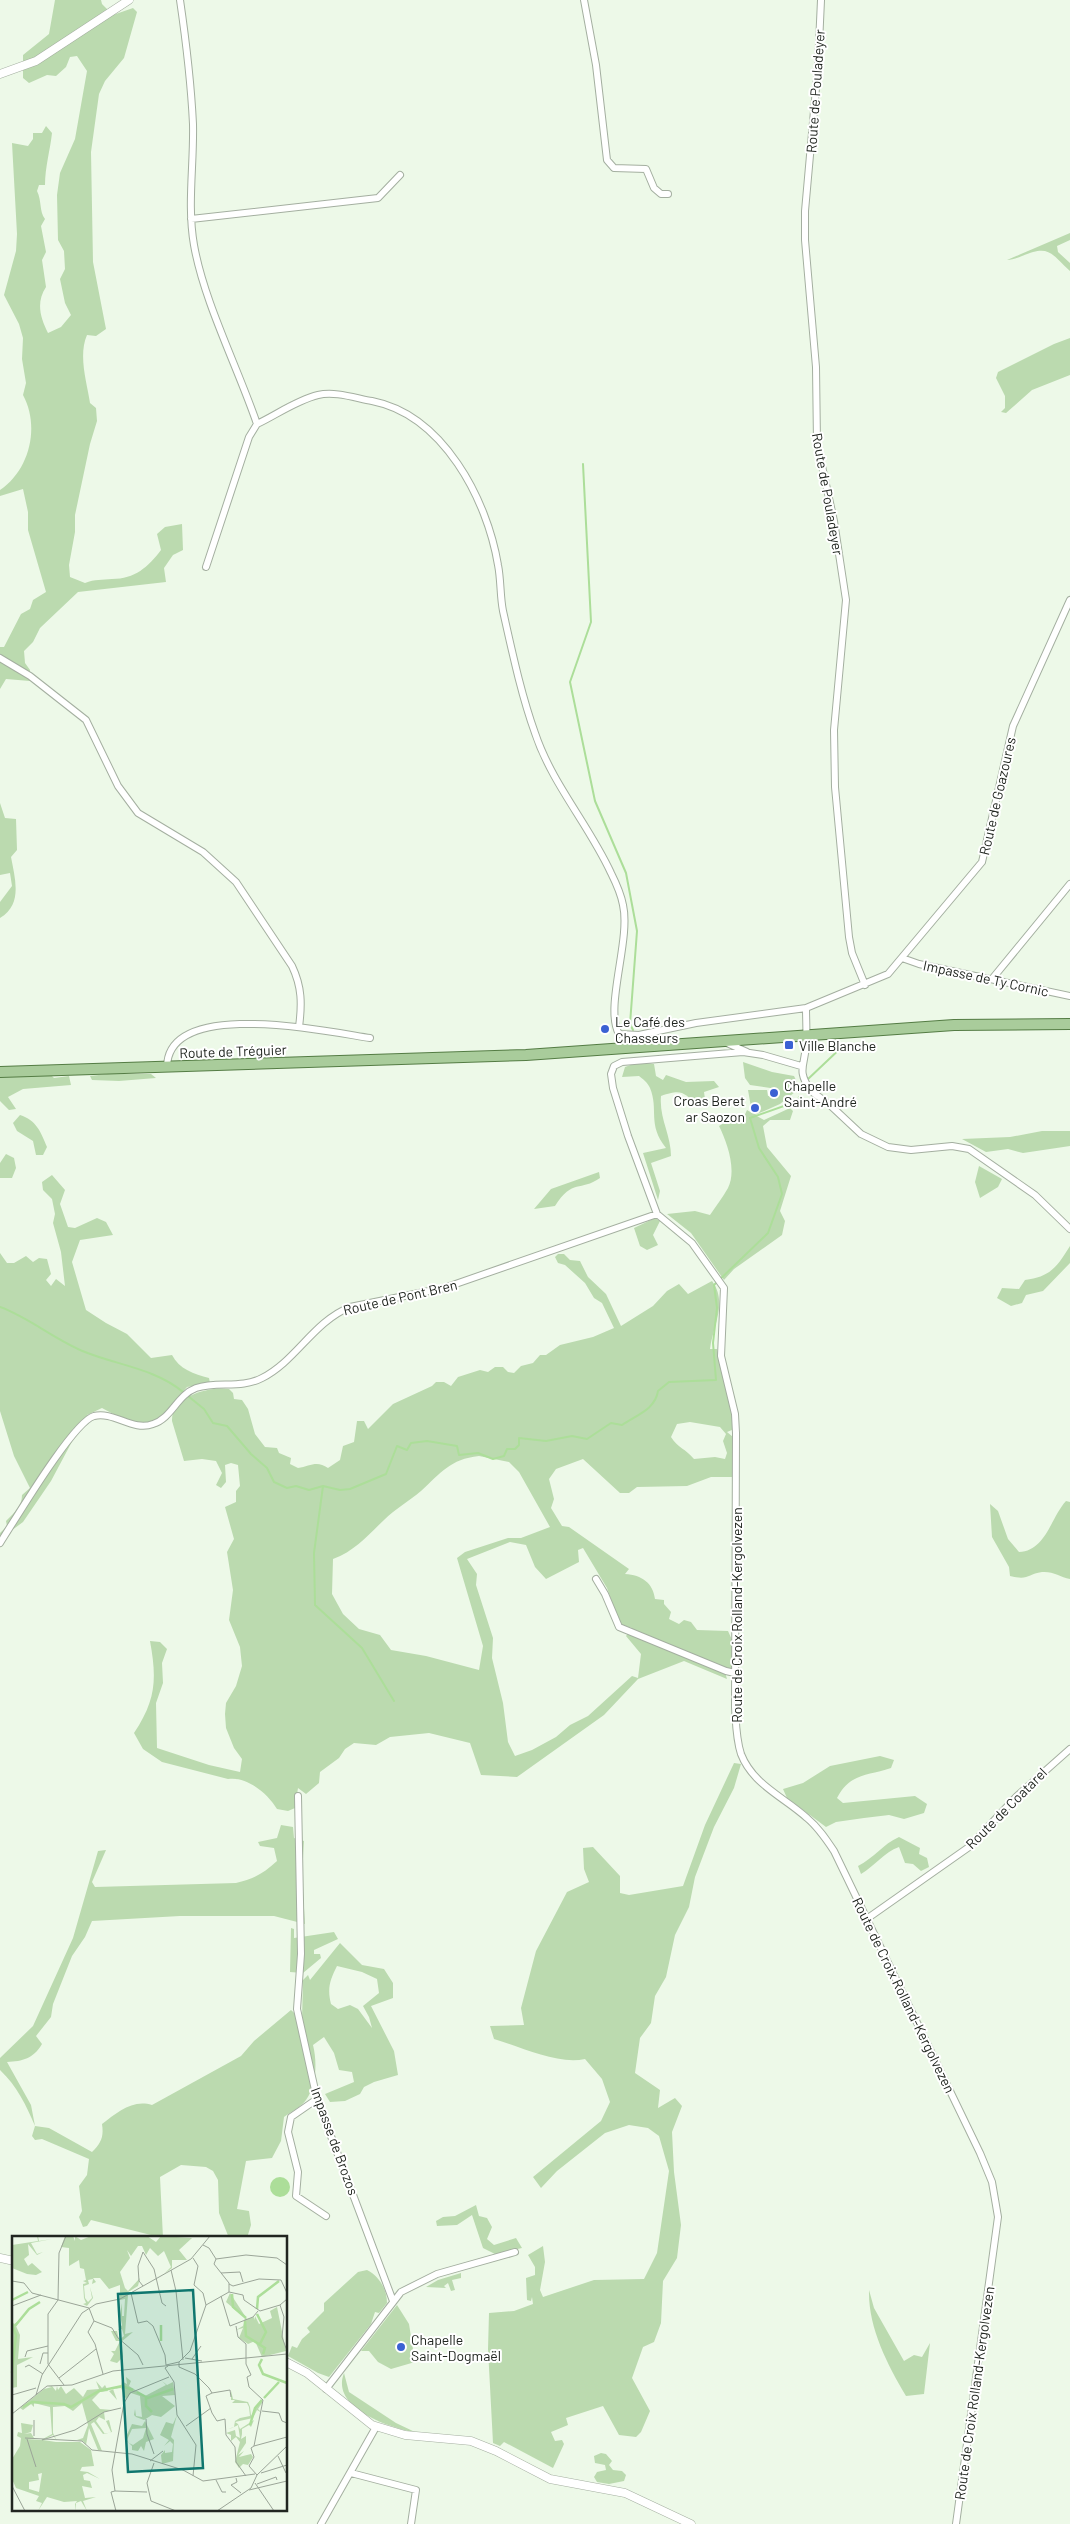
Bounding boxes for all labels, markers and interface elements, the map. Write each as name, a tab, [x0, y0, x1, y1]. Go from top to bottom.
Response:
street label: Route de Pouladeyer	[802, 29, 828, 153]
street label: Route de Pouladeyer	[809, 431, 847, 557]
street label: Route de Goazoures	[975, 735, 1019, 857]
street label: Impasse de Ty Cornic	[922, 956, 1050, 1000]
place label: Le Café des Chasseurs	[615, 1013, 685, 1046]
marker: Le Café des Chasseurs	[599, 1023, 611, 1035]
place label: Ville Blanche	[799, 1037, 876, 1054]
marker: Ville Blanche	[783, 1039, 795, 1051]
street label: Route de Tréguier	[179, 1041, 287, 1061]
place label: Chapelle Saint-André	[784, 1077, 857, 1110]
marker: Chapelle Saint-André	[768, 1087, 780, 1099]
place label: Croas Beret ar Saozon	[673, 1092, 745, 1125]
marker: Croas Beret ar Saozon	[749, 1102, 761, 1114]
street label: Route de Pont Bren	[341, 1276, 459, 1318]
street label: Route de Croix Rolland-Kergolvezen	[728, 1507, 745, 1723]
street label: Route de Coatarel	[962, 1764, 1050, 1852]
street label: Route de Croix Rolland-Kergolvezen	[849, 1894, 959, 2096]
street label: Impasse de Brozos	[308, 2085, 362, 2197]
inset map	[12, 2236, 288, 2512]
street label: Route de Croix Rolland-Kergolvezen	[951, 2285, 997, 2501]
place label: Chapelle Saint-Dogmaël	[411, 2331, 501, 2364]
marker: Chapelle Saint-Dogmaël	[395, 2341, 407, 2353]

